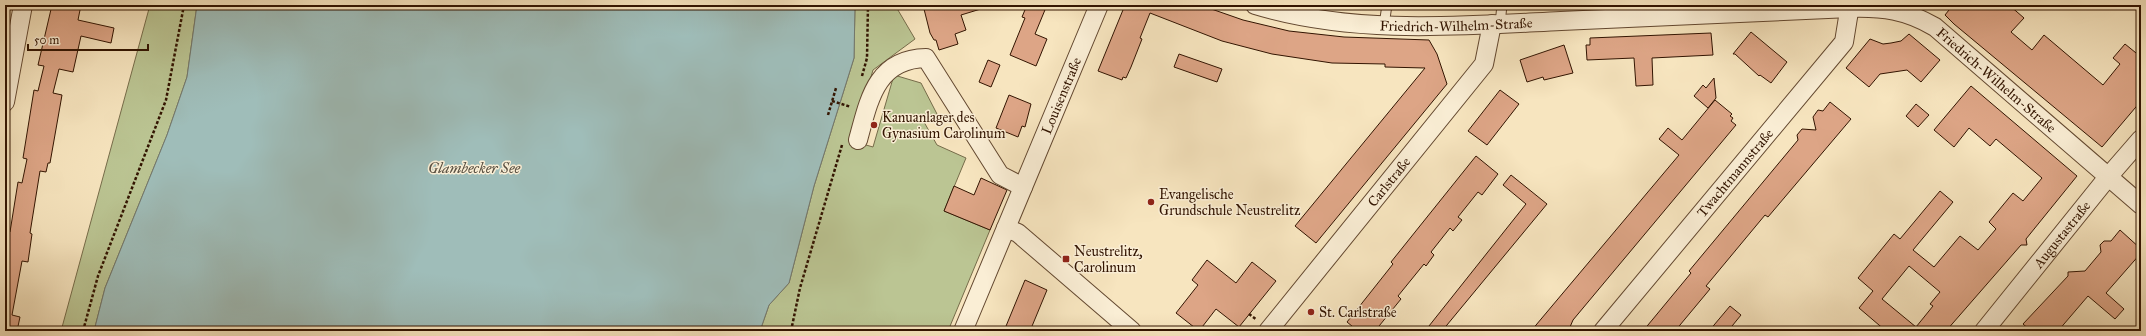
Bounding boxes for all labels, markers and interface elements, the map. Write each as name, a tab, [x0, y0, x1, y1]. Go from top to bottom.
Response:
street label: Friedrich-Wilhelm-Straße	[1379, 14, 1533, 35]
street label: Friedrich-Wilhelm-Straße	[1933, 24, 2059, 137]
scale bar	[28, 26, 148, 52]
text: 50 m	[34, 33, 59, 47]
street label: Louisenstraße	[1038, 55, 1085, 137]
place label: Kanuanlager des Gynasium Carolinum	[882, 109, 1006, 142]
marker: Kanuanlager des Gynasium Carolinum	[869, 120, 879, 130]
street label: Twachtmannstraße	[1693, 125, 1777, 221]
street label: Carlstraße	[1364, 154, 1414, 210]
water label: Glambecker See	[428, 159, 521, 177]
place label: Evangelische Grundschule Neustrelitz	[1159, 186, 1301, 219]
marker: Evangelische Grundschule Neustrelitz	[1146, 197, 1156, 207]
street label: Augustastraße	[2029, 198, 2094, 272]
place label: Neustrelitz, Carolinum	[1074, 243, 1143, 276]
marker: Neustrelitz, Carolinum	[1061, 254, 1071, 264]
place label: St. Carlstraße	[1319, 304, 1397, 321]
marker: St. Carlstraße	[1306, 307, 1316, 317]

